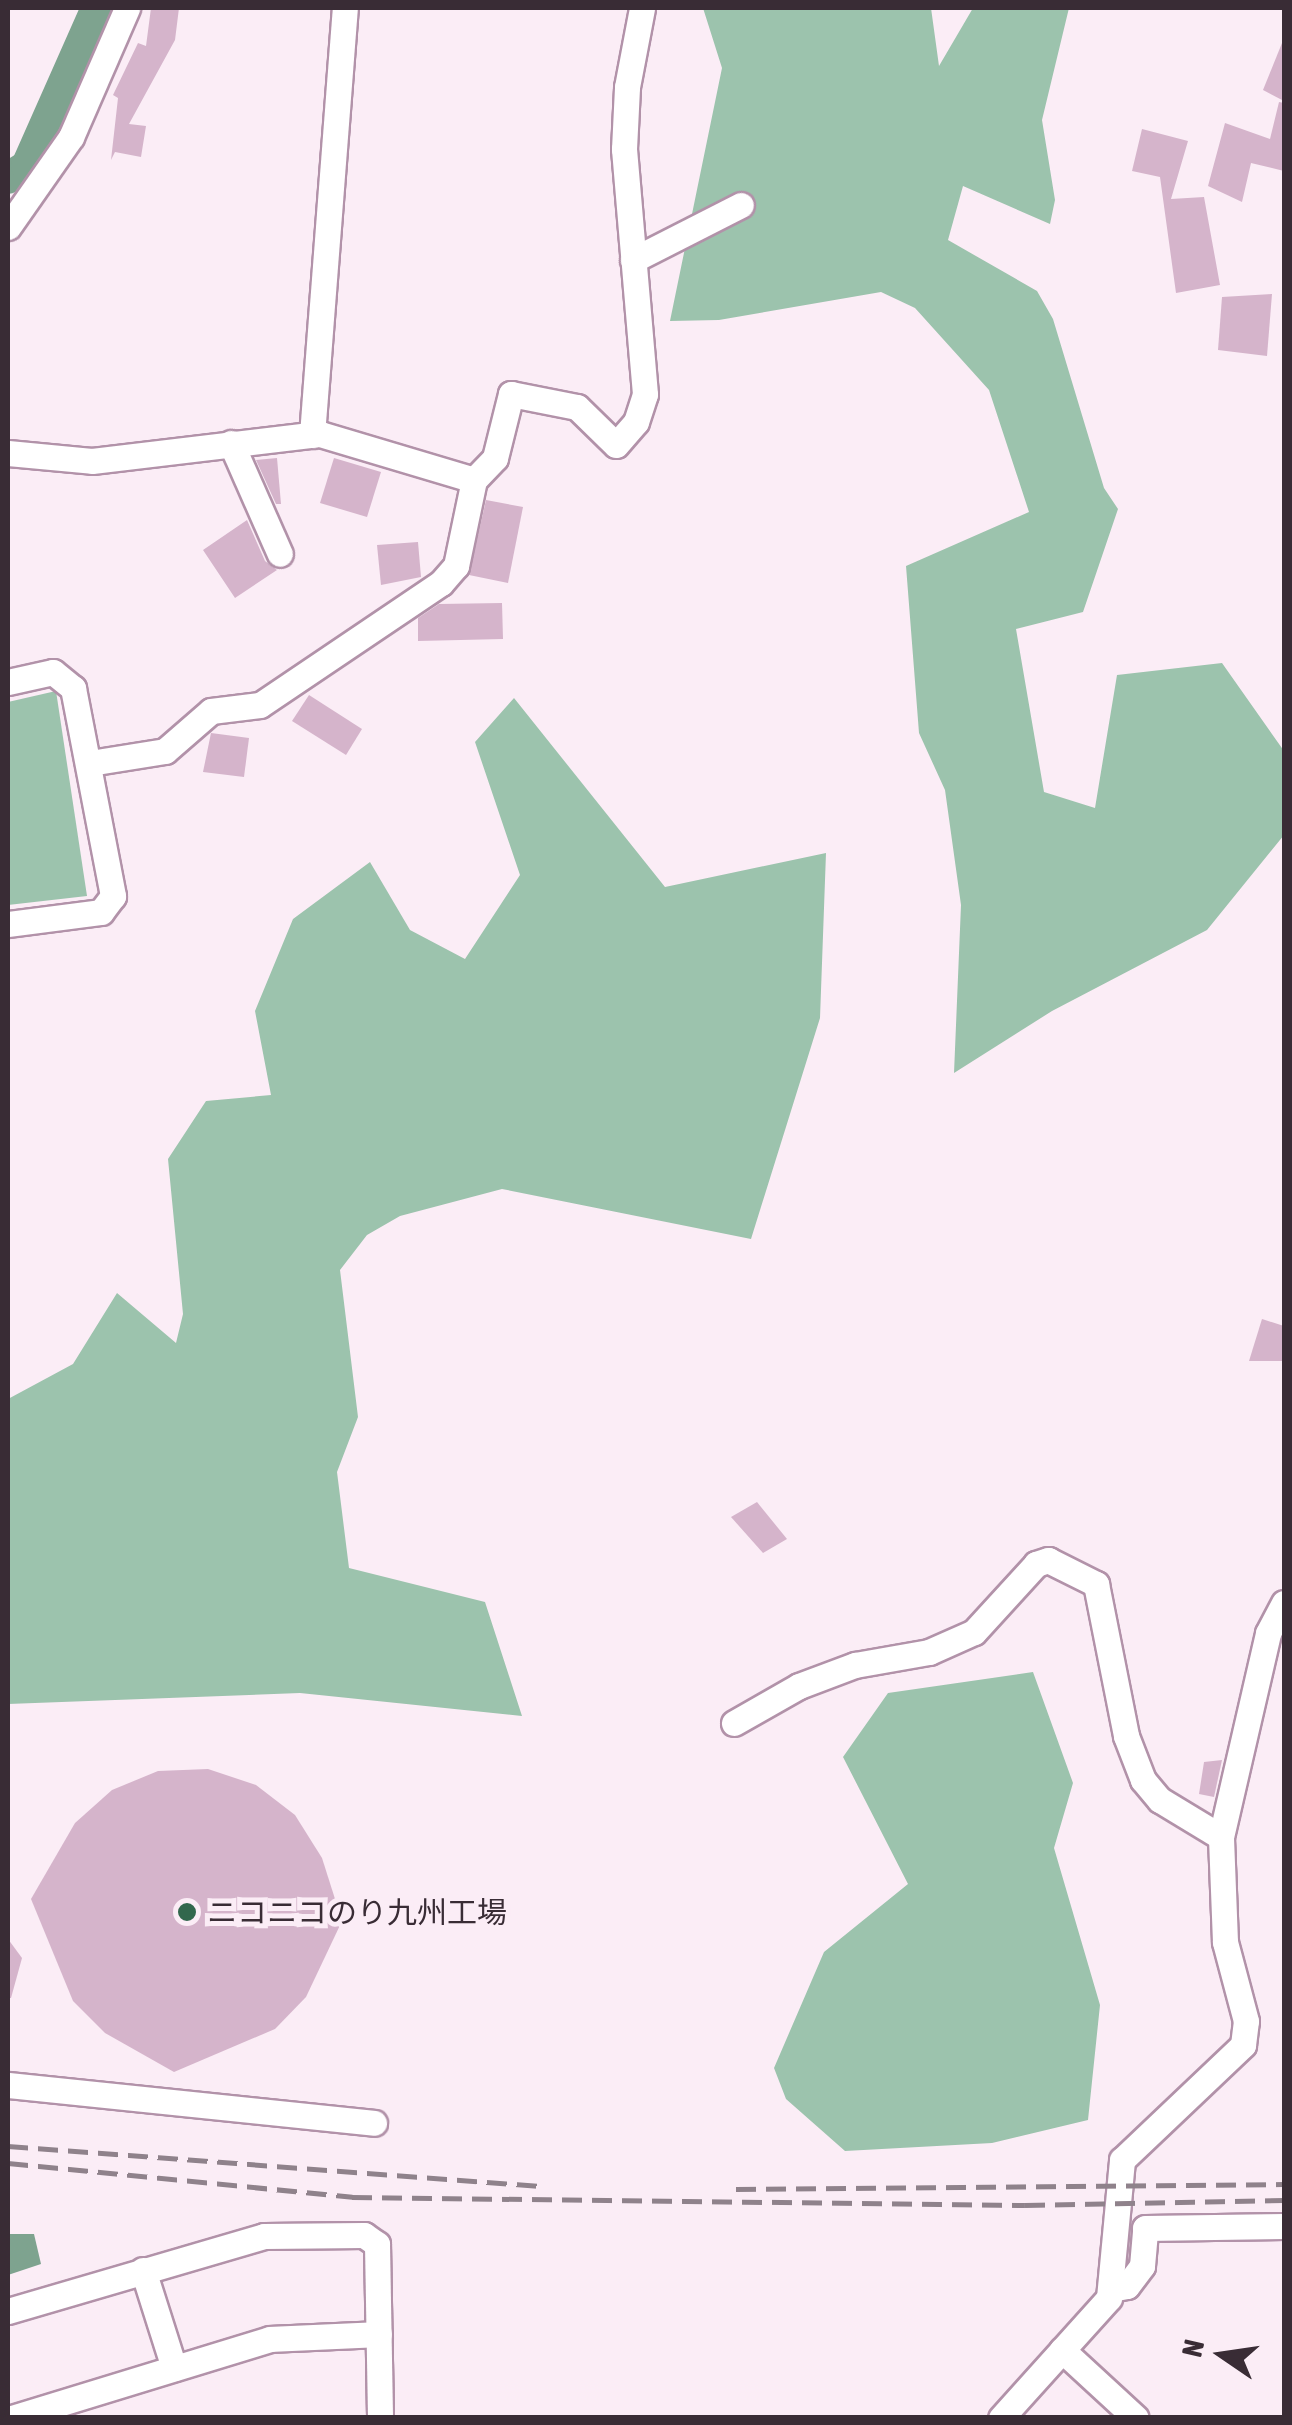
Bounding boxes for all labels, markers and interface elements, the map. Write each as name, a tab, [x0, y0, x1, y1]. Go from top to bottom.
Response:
place label: ニコニコのり九州工場	[207, 1894, 507, 1930]
marker: ニコニコのり九州工場	[176, 1901, 198, 1923]
north arrow	[1172, 2305, 1272, 2405]
text: N	[1175, 2337, 1210, 2360]

